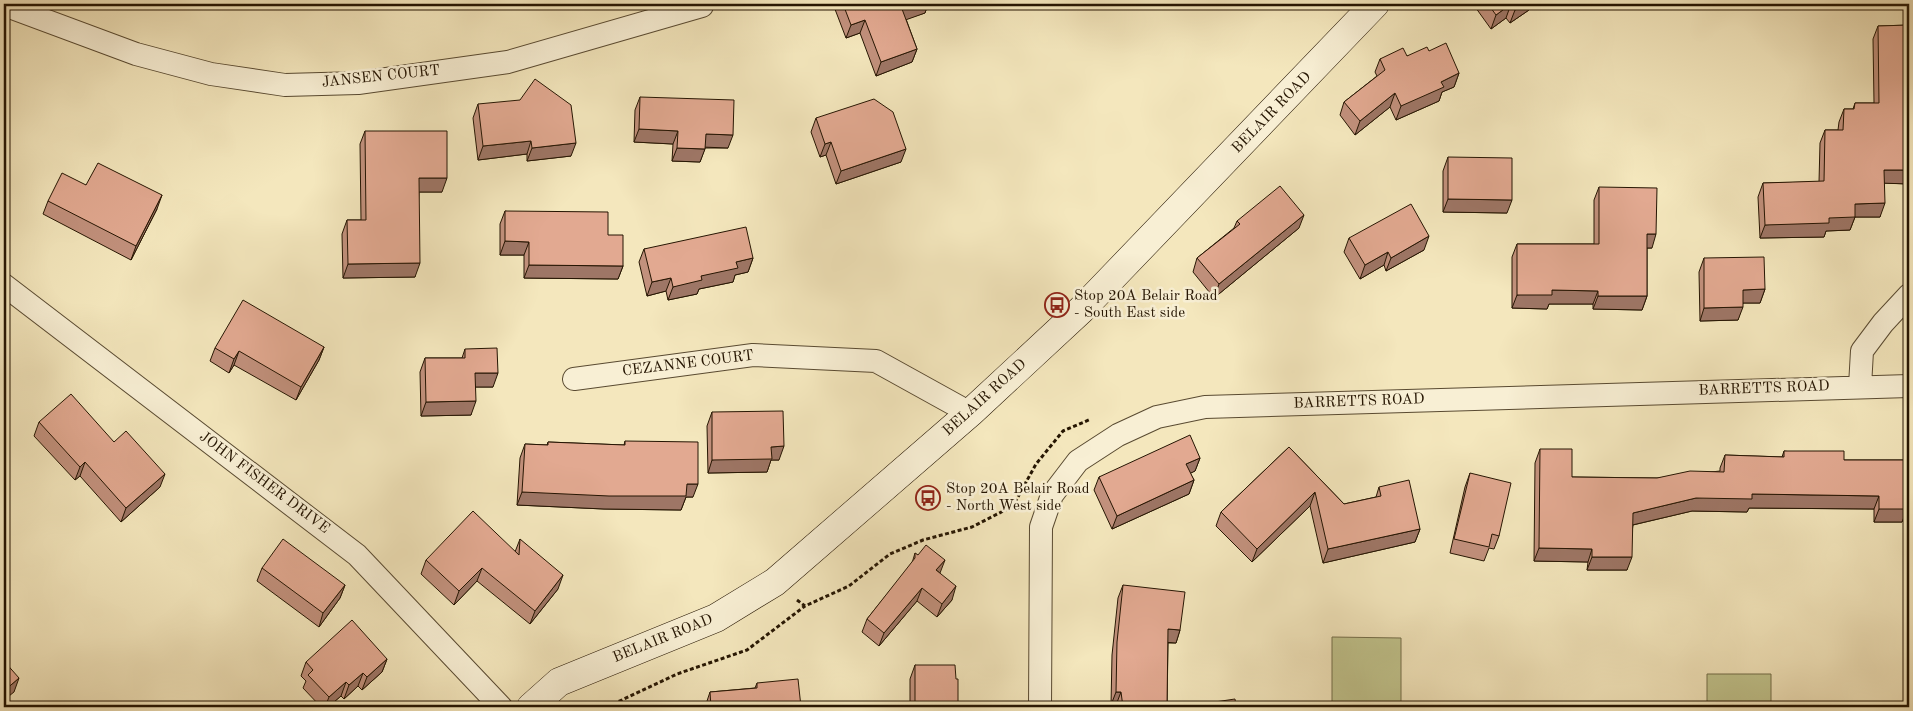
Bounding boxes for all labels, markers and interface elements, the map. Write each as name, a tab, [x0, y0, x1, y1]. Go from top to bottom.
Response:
street label: JANSEN COURT	[321, 63, 441, 91]
street label: BELAIR ROAD	[1230, 69, 1314, 157]
place label: Stop 20A Belair Road - South East side	[1074, 289, 1218, 321]
bus stop icon: Stop 20A Belair Road - South East side	[1044, 292, 1070, 318]
street label: CEZANNE COURT	[621, 348, 755, 380]
street label: BELAIR ROAD	[940, 357, 1030, 439]
street label: BARRETTS ROAD	[1698, 379, 1830, 399]
street label: BARRETTS ROAD	[1293, 392, 1425, 412]
street label: JOHN FISHER DRIVE	[196, 429, 332, 537]
place label: Stop 20A Belair Road - North West side	[946, 482, 1090, 514]
bus stop icon: Stop 20A Belair Road - North West side	[915, 485, 941, 511]
street label: BELAIR ROAD	[611, 612, 715, 666]

